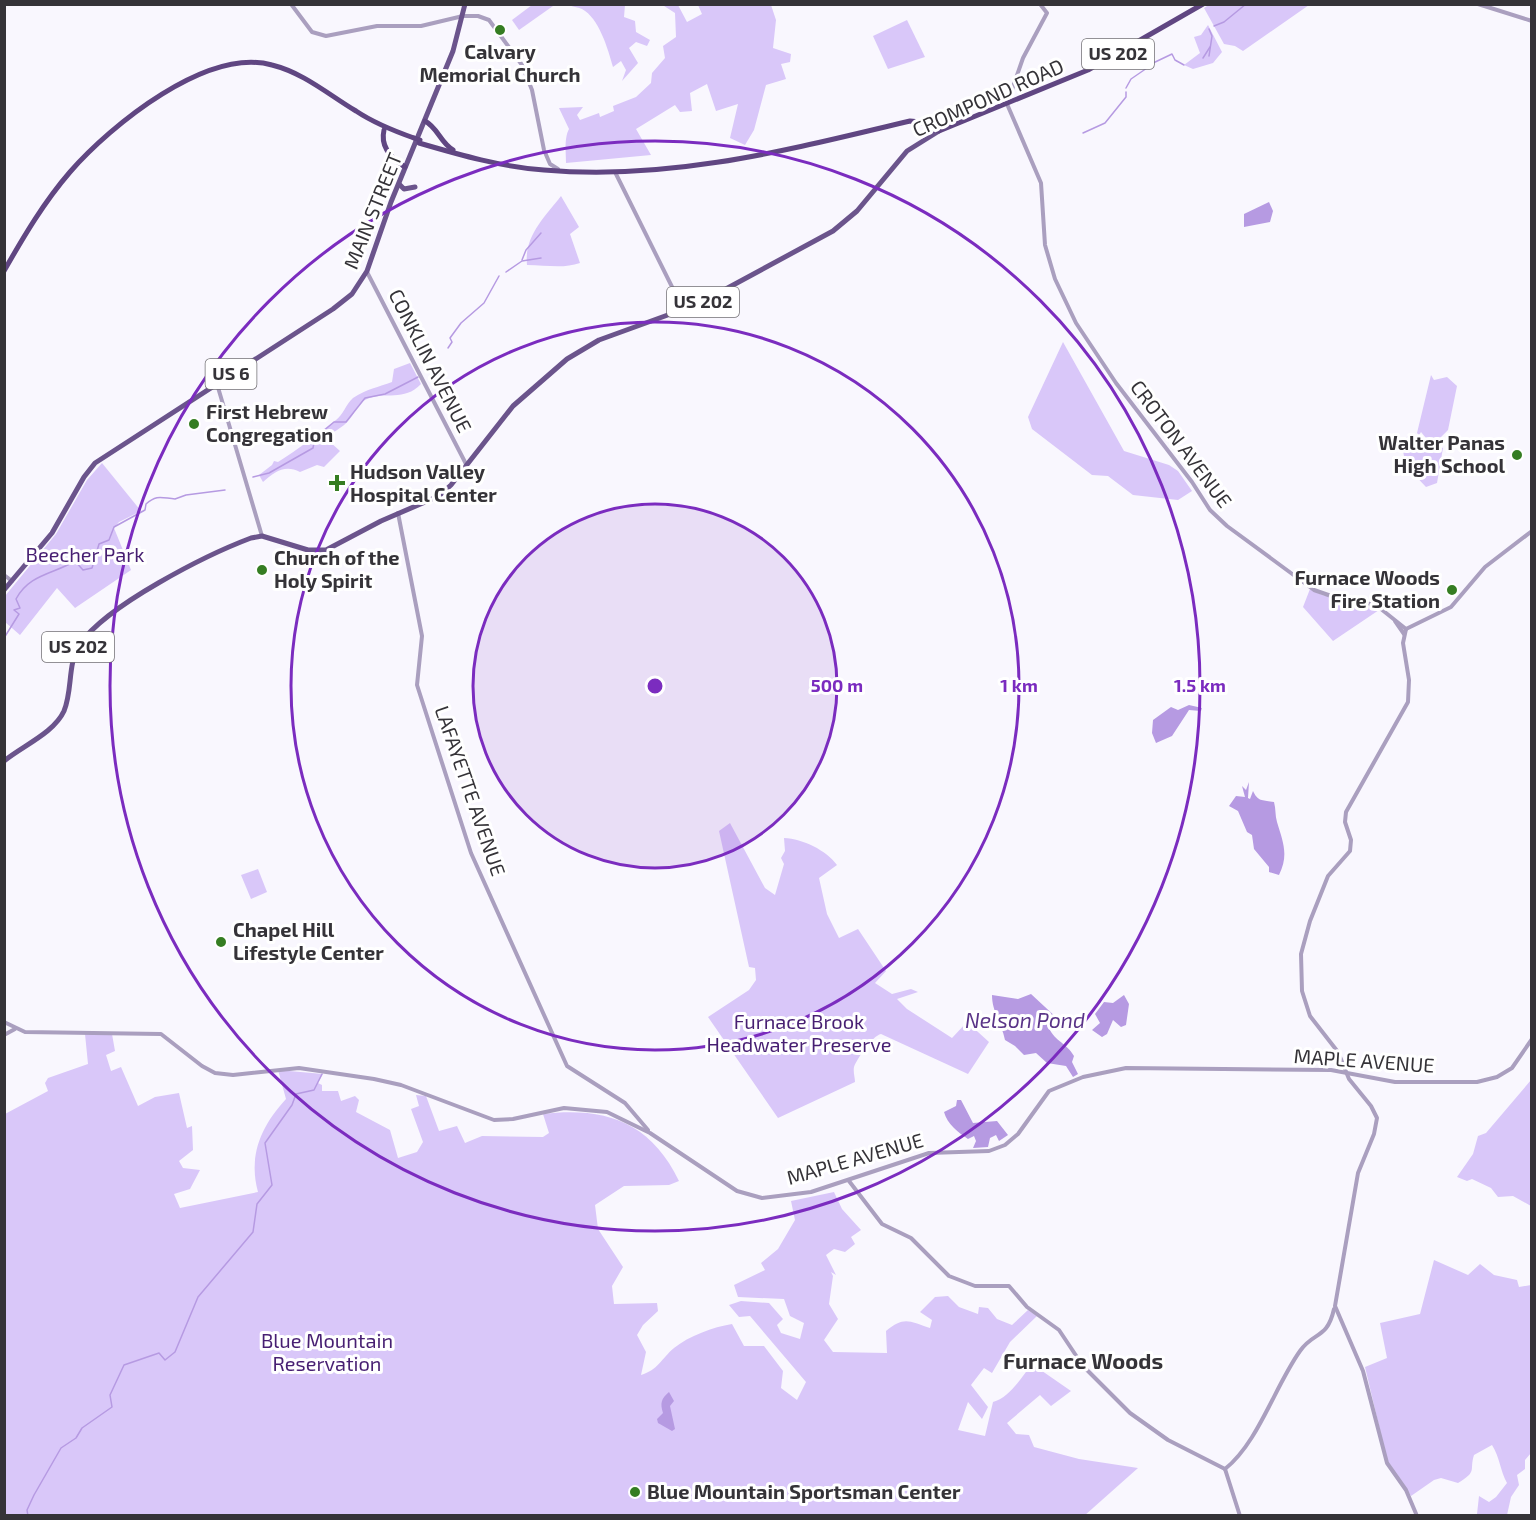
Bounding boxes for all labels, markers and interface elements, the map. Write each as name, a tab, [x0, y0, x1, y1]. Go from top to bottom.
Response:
marker: Calvary Memorial Church	[493, 23, 507, 37]
place label: Calvary Memorial Church	[419, 39, 581, 86]
road number: US 202	[1082, 39, 1154, 69]
street label: CROMPOND ROAD	[908, 53, 1067, 141]
street label: MAIN STREET	[338, 149, 406, 272]
street label: CONKLIN AVENUE	[384, 285, 477, 436]
road number: US 202	[667, 287, 739, 317]
road number: US 6	[206, 359, 256, 389]
street label: CROTON AVENUE	[1126, 375, 1238, 512]
place label: First Hebrew Congregation	[206, 399, 333, 446]
marker: First Hebrew Congregation	[187, 417, 201, 431]
place label: Walter Panas High School	[1378, 430, 1505, 477]
marker: Walter Panas High School	[1510, 448, 1524, 462]
place label: Hudson Valley Hospital Center	[350, 459, 497, 506]
marker: Hudson Valley Hospital Center	[328, 474, 346, 492]
park label: Beecher Park	[26, 542, 144, 566]
place label: Church of the Holy Spirit	[274, 545, 399, 593]
marker: Church of the Holy Spirit	[255, 563, 269, 577]
place label: Furnace Woods Fire Station	[1294, 565, 1440, 612]
marker: Furnace Woods Fire Station	[1445, 583, 1459, 597]
road number: US 202	[42, 632, 114, 662]
text: 500 m	[811, 674, 863, 696]
text: 1 km	[1000, 674, 1038, 696]
text: 1.5 km	[1174, 674, 1226, 696]
centre of rings	[645, 676, 665, 696]
street label: LAFAYETTE AVENUE	[431, 702, 511, 879]
place label: Chapel Hill Lifestyle Center	[233, 917, 384, 965]
marker: Chapel Hill Lifestyle Center	[214, 935, 228, 949]
water label: Nelson Pond	[965, 1007, 1085, 1032]
park label: Furnace Brook Headwater Preserve	[707, 1009, 891, 1056]
street label: MAPLE AVENUE	[1293, 1043, 1435, 1077]
street label: MAPLE AVENUE	[784, 1127, 926, 1189]
park label: Blue Mountain Reservation	[261, 1328, 393, 1375]
district label: Furnace Woods	[1003, 1347, 1163, 1373]
place label: Blue Mountain Sportsman Center	[647, 1479, 961, 1503]
marker: Blue Mountain Sportsman Center	[628, 1485, 642, 1499]

